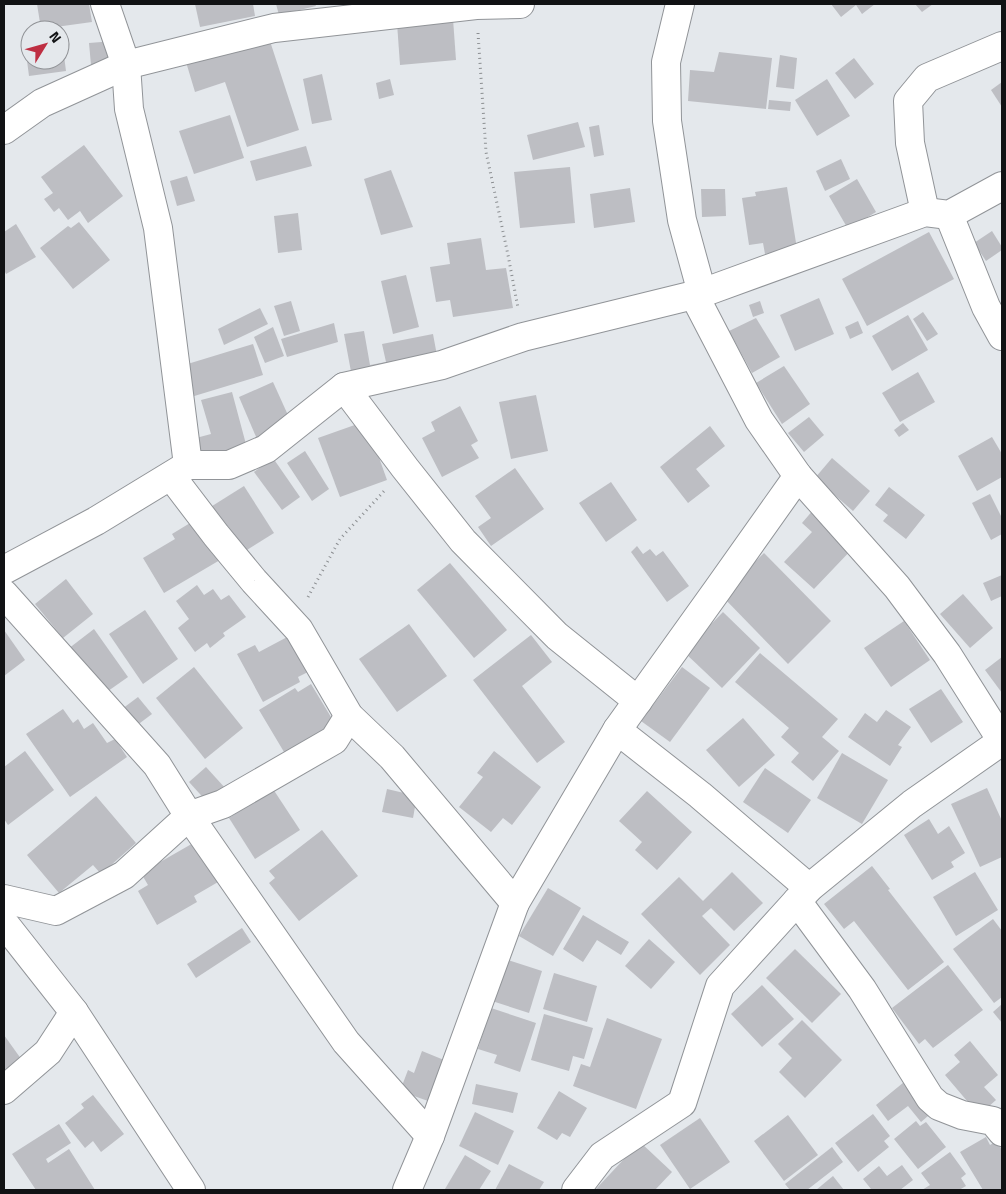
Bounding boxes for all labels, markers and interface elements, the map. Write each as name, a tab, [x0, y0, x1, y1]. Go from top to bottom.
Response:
north arrow	[20, 20, 70, 70]
text: N	[44, 27, 67, 47]

